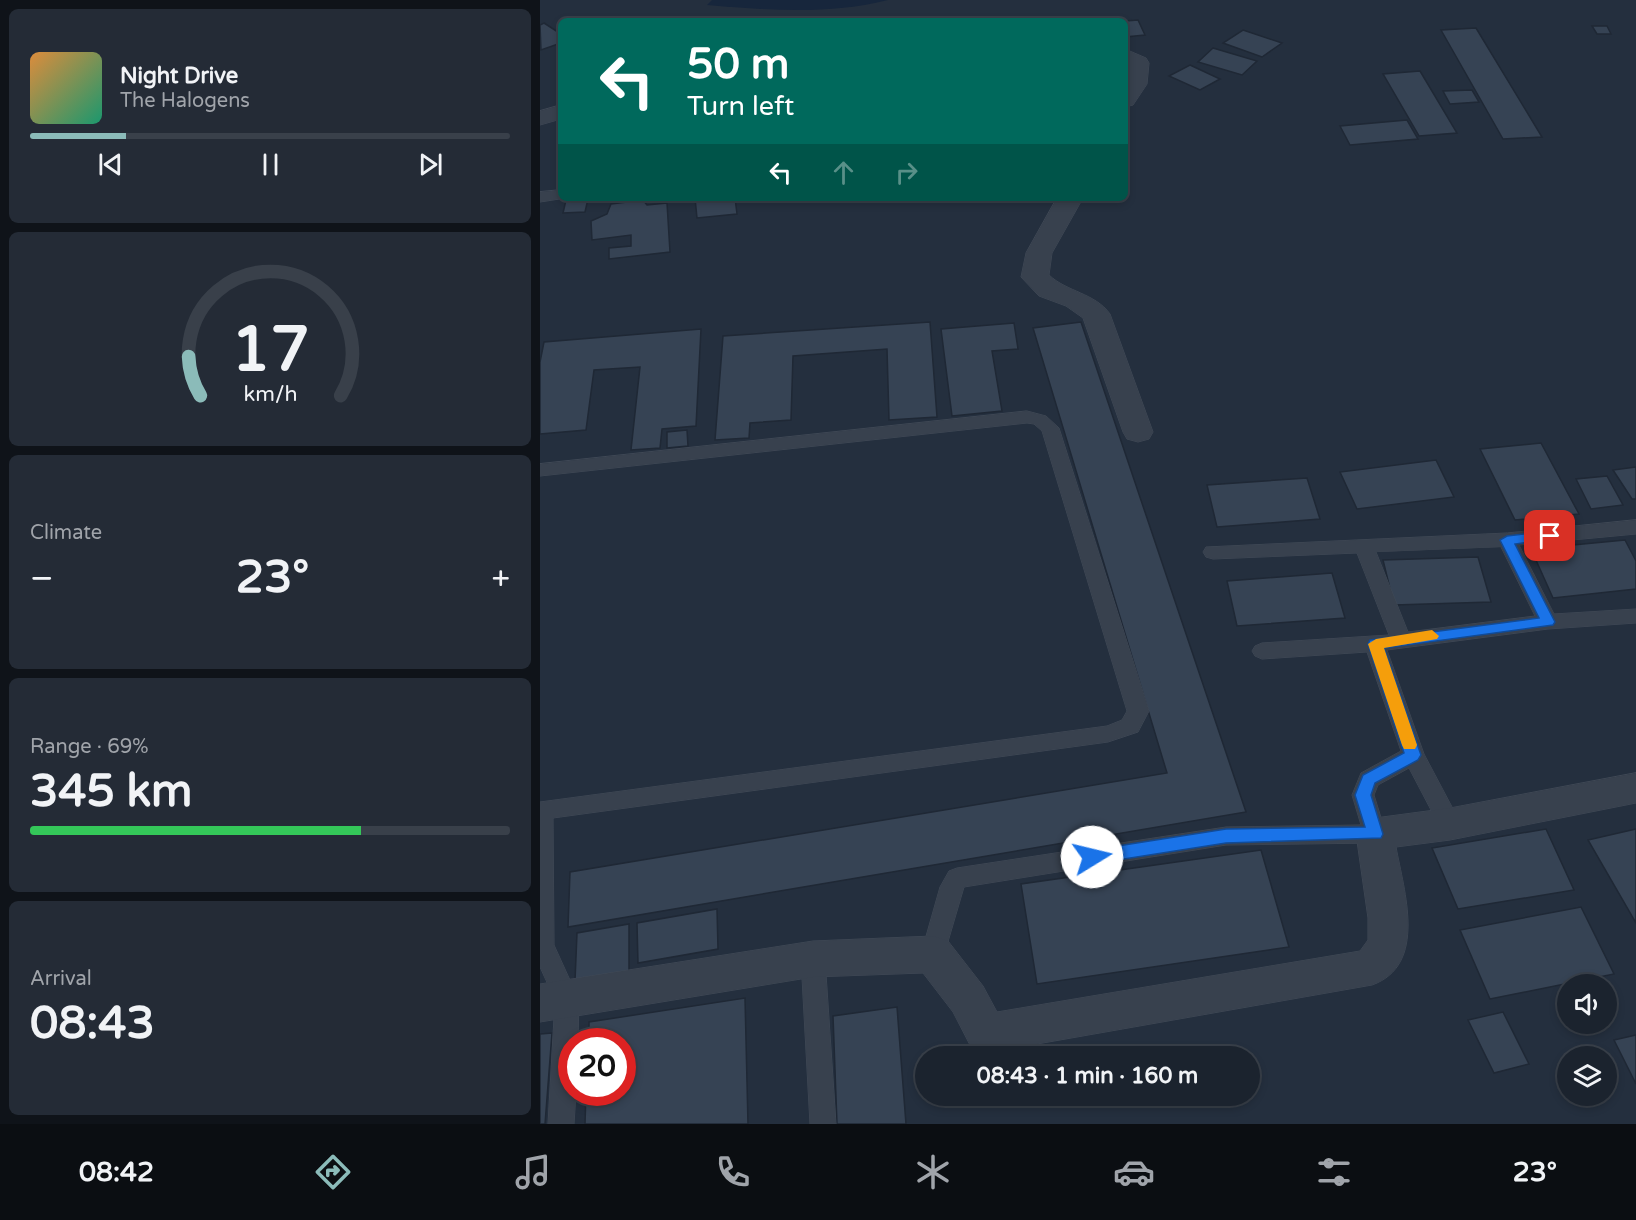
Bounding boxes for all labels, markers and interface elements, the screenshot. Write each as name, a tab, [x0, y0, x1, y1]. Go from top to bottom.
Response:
text: 50 m	[687, 39, 789, 90]
icon: left	[588, 42, 666, 120]
text: Night Drive	[120, 63, 238, 89]
text: The Halogens	[120, 89, 250, 113]
text: Turn left	[687, 90, 794, 123]
icon: previous	[94, 148, 127, 181]
icon: pause	[254, 148, 287, 181]
icon: next	[414, 148, 447, 181]
icon: left	[764, 156, 797, 189]
icon: ahead	[827, 156, 860, 189]
icon: right	[890, 156, 923, 189]
text: 17	[231, 313, 309, 388]
text: km/h	[243, 381, 297, 407]
pin	[1524, 510, 1575, 561]
icon: arrive	[1533, 519, 1566, 552]
text: Climate	[30, 521, 102, 545]
text: 23°	[236, 551, 309, 605]
text: −	[30, 559, 54, 598]
text: +	[491, 559, 510, 598]
text: Range · 69%	[30, 735, 149, 759]
text: 345 km	[30, 765, 192, 819]
position arrow	[1060, 825, 1124, 889]
text: Arrival	[30, 967, 92, 991]
map controls	[1557, 974, 1617, 1106]
button: sound	[1557, 974, 1617, 1034]
text: 08:43	[30, 997, 155, 1051]
speed limit sign: 20	[558, 1028, 636, 1106]
button: layers	[1557, 1046, 1617, 1106]
text: 08:43 · 1 min · 160 m	[977, 1063, 1198, 1089]
icon: directions	[312, 1151, 354, 1193]
icon: music	[512, 1151, 554, 1193]
icon: phone	[712, 1151, 754, 1193]
icon: climate	[912, 1151, 954, 1193]
icon: car	[1113, 1151, 1155, 1193]
icon: filters	[1313, 1151, 1355, 1193]
text: 08:42	[79, 1156, 154, 1189]
text: 23°	[1513, 1156, 1557, 1189]

